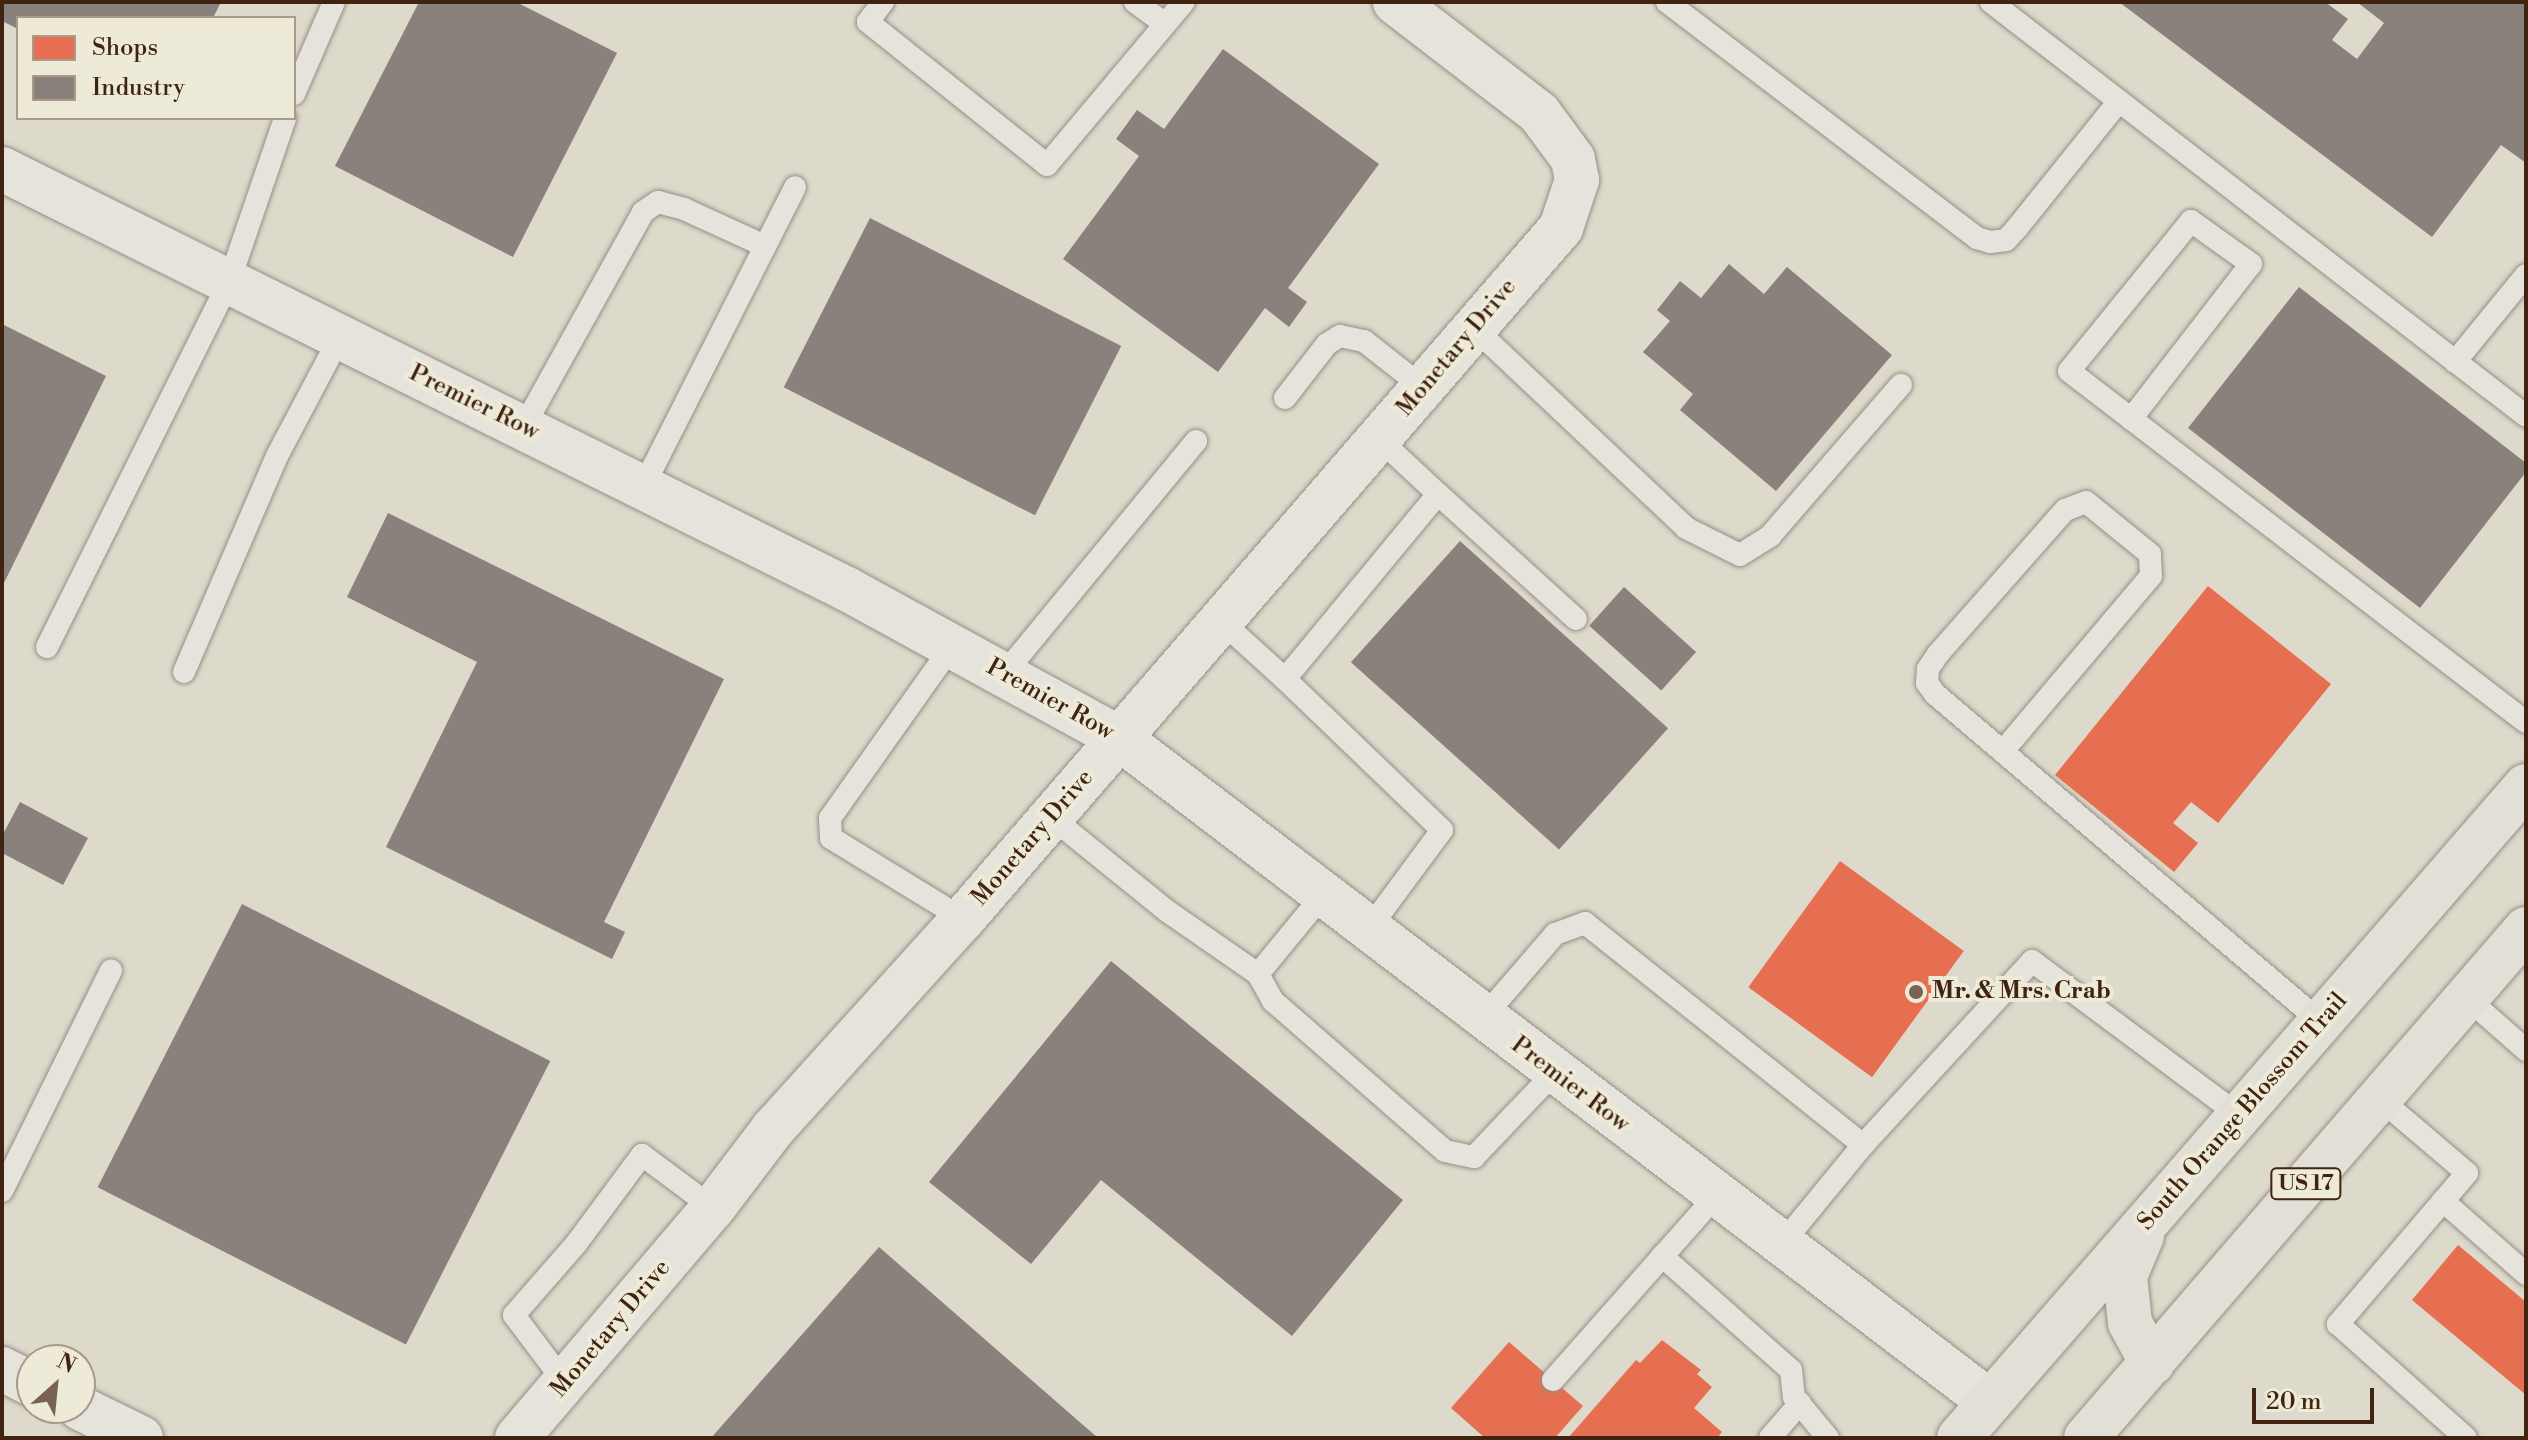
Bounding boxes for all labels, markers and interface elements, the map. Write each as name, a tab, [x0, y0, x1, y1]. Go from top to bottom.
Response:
legend	[16, 16, 296, 120]
text: Shops	[92, 33, 158, 63]
text: Industry	[92, 73, 185, 103]
street label: Monetary Drive	[1391, 273, 1523, 423]
street label: Premier Row	[404, 359, 544, 447]
street label: Premier Row	[981, 653, 1119, 747]
street label: Monetary Drive	[966, 764, 1100, 912]
place label: Mr. & Mrs. Crab	[1932, 978, 2111, 1006]
marker: Mr. & Mrs. Crab	[1907, 983, 1925, 1001]
street label: South Orange Blossom Trail	[2132, 987, 2354, 1237]
street label: Premier Row	[1505, 1031, 1635, 1139]
road number: US 17	[2270, 1166, 2342, 1202]
street label: Monetary Drive	[545, 1254, 677, 1404]
north arrow	[16, 1344, 96, 1424]
text: N	[52, 1348, 80, 1380]
scale bar	[2256, 1372, 2378, 1422]
text: 20 m	[2266, 1387, 2322, 1417]

